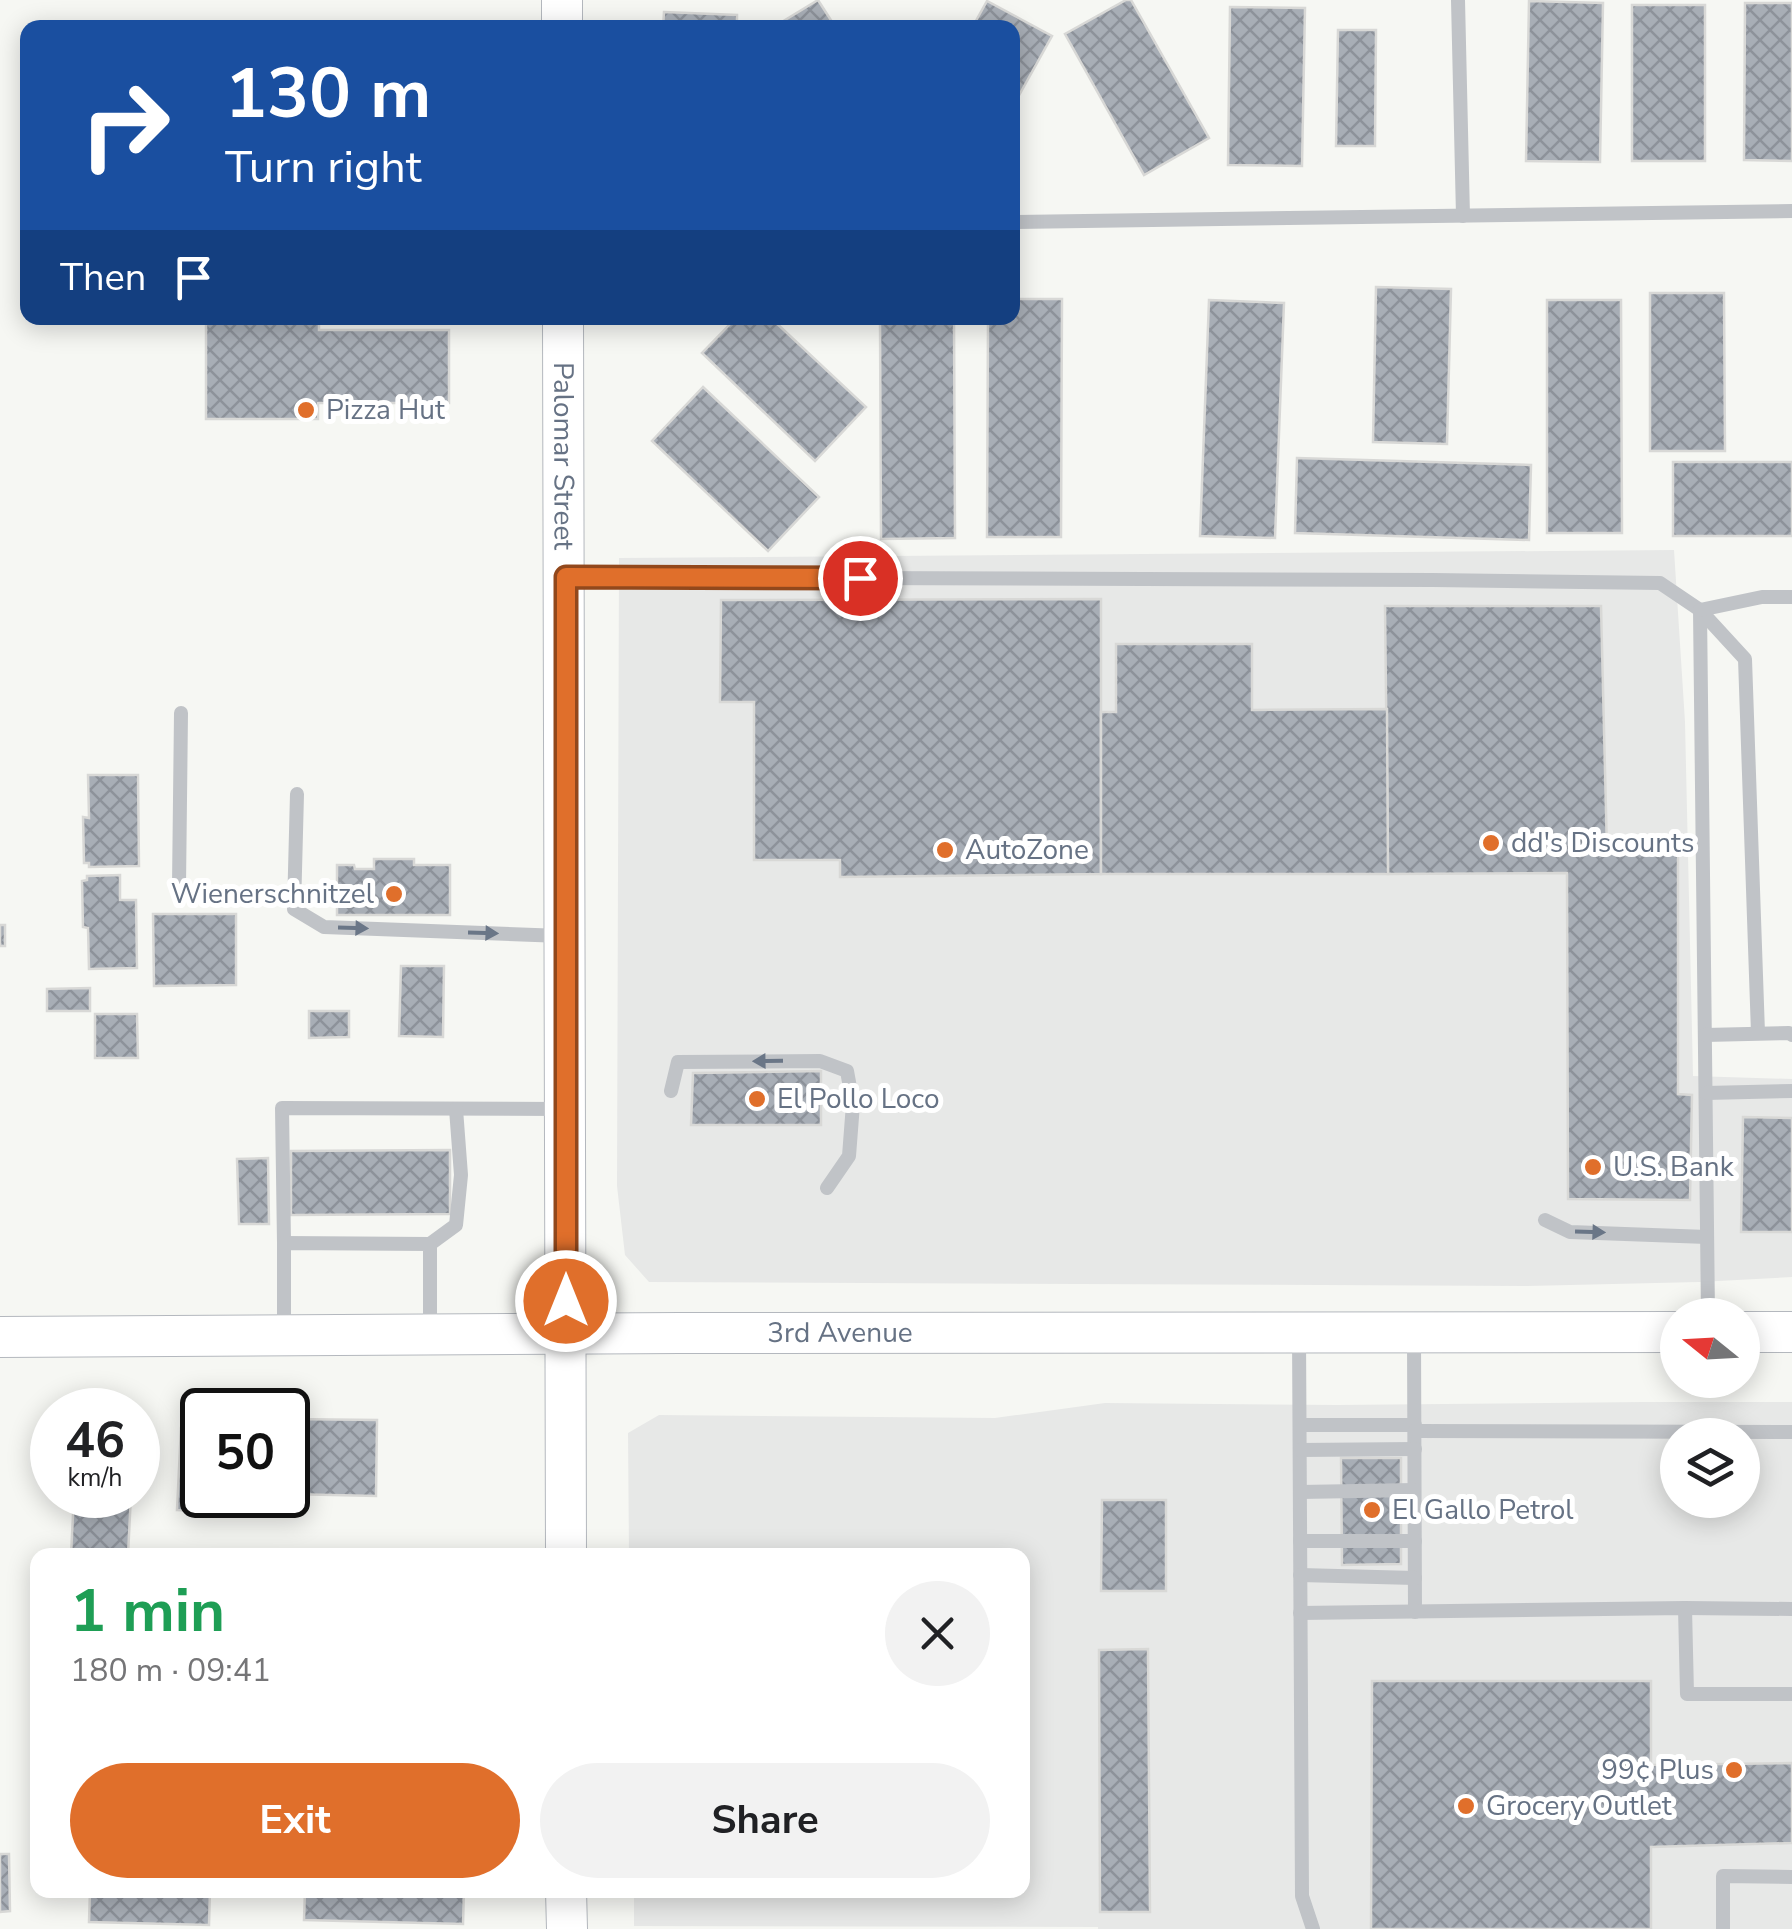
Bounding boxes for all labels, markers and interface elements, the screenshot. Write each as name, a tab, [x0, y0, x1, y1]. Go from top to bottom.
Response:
text: 130 m	[225, 46, 431, 142]
icon: right	[60, 60, 190, 190]
text: Turn right	[225, 137, 422, 198]
icon: arrive	[166, 250, 221, 305]
text: Then	[60, 252, 146, 303]
street label: Palomar Street	[544, 362, 583, 550]
place label: Pizza Hut	[326, 391, 445, 429]
marker: Pizza Hut	[295, 399, 317, 421]
pin	[818, 536, 903, 621]
icon: arrive	[833, 551, 888, 606]
place label: dd's Discounts	[1511, 824, 1694, 862]
place label: AutoZone	[965, 831, 1089, 869]
marker: dd's Discounts	[1480, 832, 1502, 854]
marker: AutoZone	[934, 839, 956, 861]
place label: Wienerschnitzel	[171, 875, 375, 913]
marker: Wienerschnitzel	[383, 883, 405, 905]
one-way arrow	[338, 921, 369, 937]
one-way arrow	[468, 925, 500, 941]
one-way arrow	[751, 1053, 783, 1069]
place label: El Pollo Loco	[777, 1080, 940, 1118]
marker: El Pollo Loco	[746, 1088, 768, 1110]
place label: U.S. Bank	[1613, 1148, 1735, 1186]
marker: U.S. Bank	[1582, 1156, 1604, 1178]
one-way arrow	[1575, 1225, 1607, 1241]
position arrow	[514, 1249, 618, 1353]
north arrow	[1660, 1298, 1760, 1398]
map controls	[1660, 1298, 1760, 1518]
street label: 3rd Avenue	[767, 1314, 913, 1352]
speed limit sign: 50	[180, 1388, 310, 1518]
text: 46	[65, 1406, 125, 1475]
button: layers	[1660, 1418, 1760, 1518]
text: km/h	[67, 1461, 123, 1495]
place label: El Gallo Petrol	[1392, 1491, 1574, 1529]
marker: El Gallo Petrol	[1361, 1499, 1383, 1521]
text: 1 min	[70, 1570, 225, 1652]
button: close	[885, 1581, 990, 1686]
text: 180 m · 09:41	[70, 1649, 271, 1692]
place label: 99¢ Plus	[1601, 1751, 1714, 1789]
marker: 99¢ Plus	[1723, 1759, 1745, 1781]
button: Exit	[70, 1763, 520, 1878]
button: Share	[540, 1763, 990, 1878]
place label: Grocery Outlet	[1486, 1787, 1672, 1825]
marker: Grocery Outlet	[1455, 1795, 1477, 1817]

